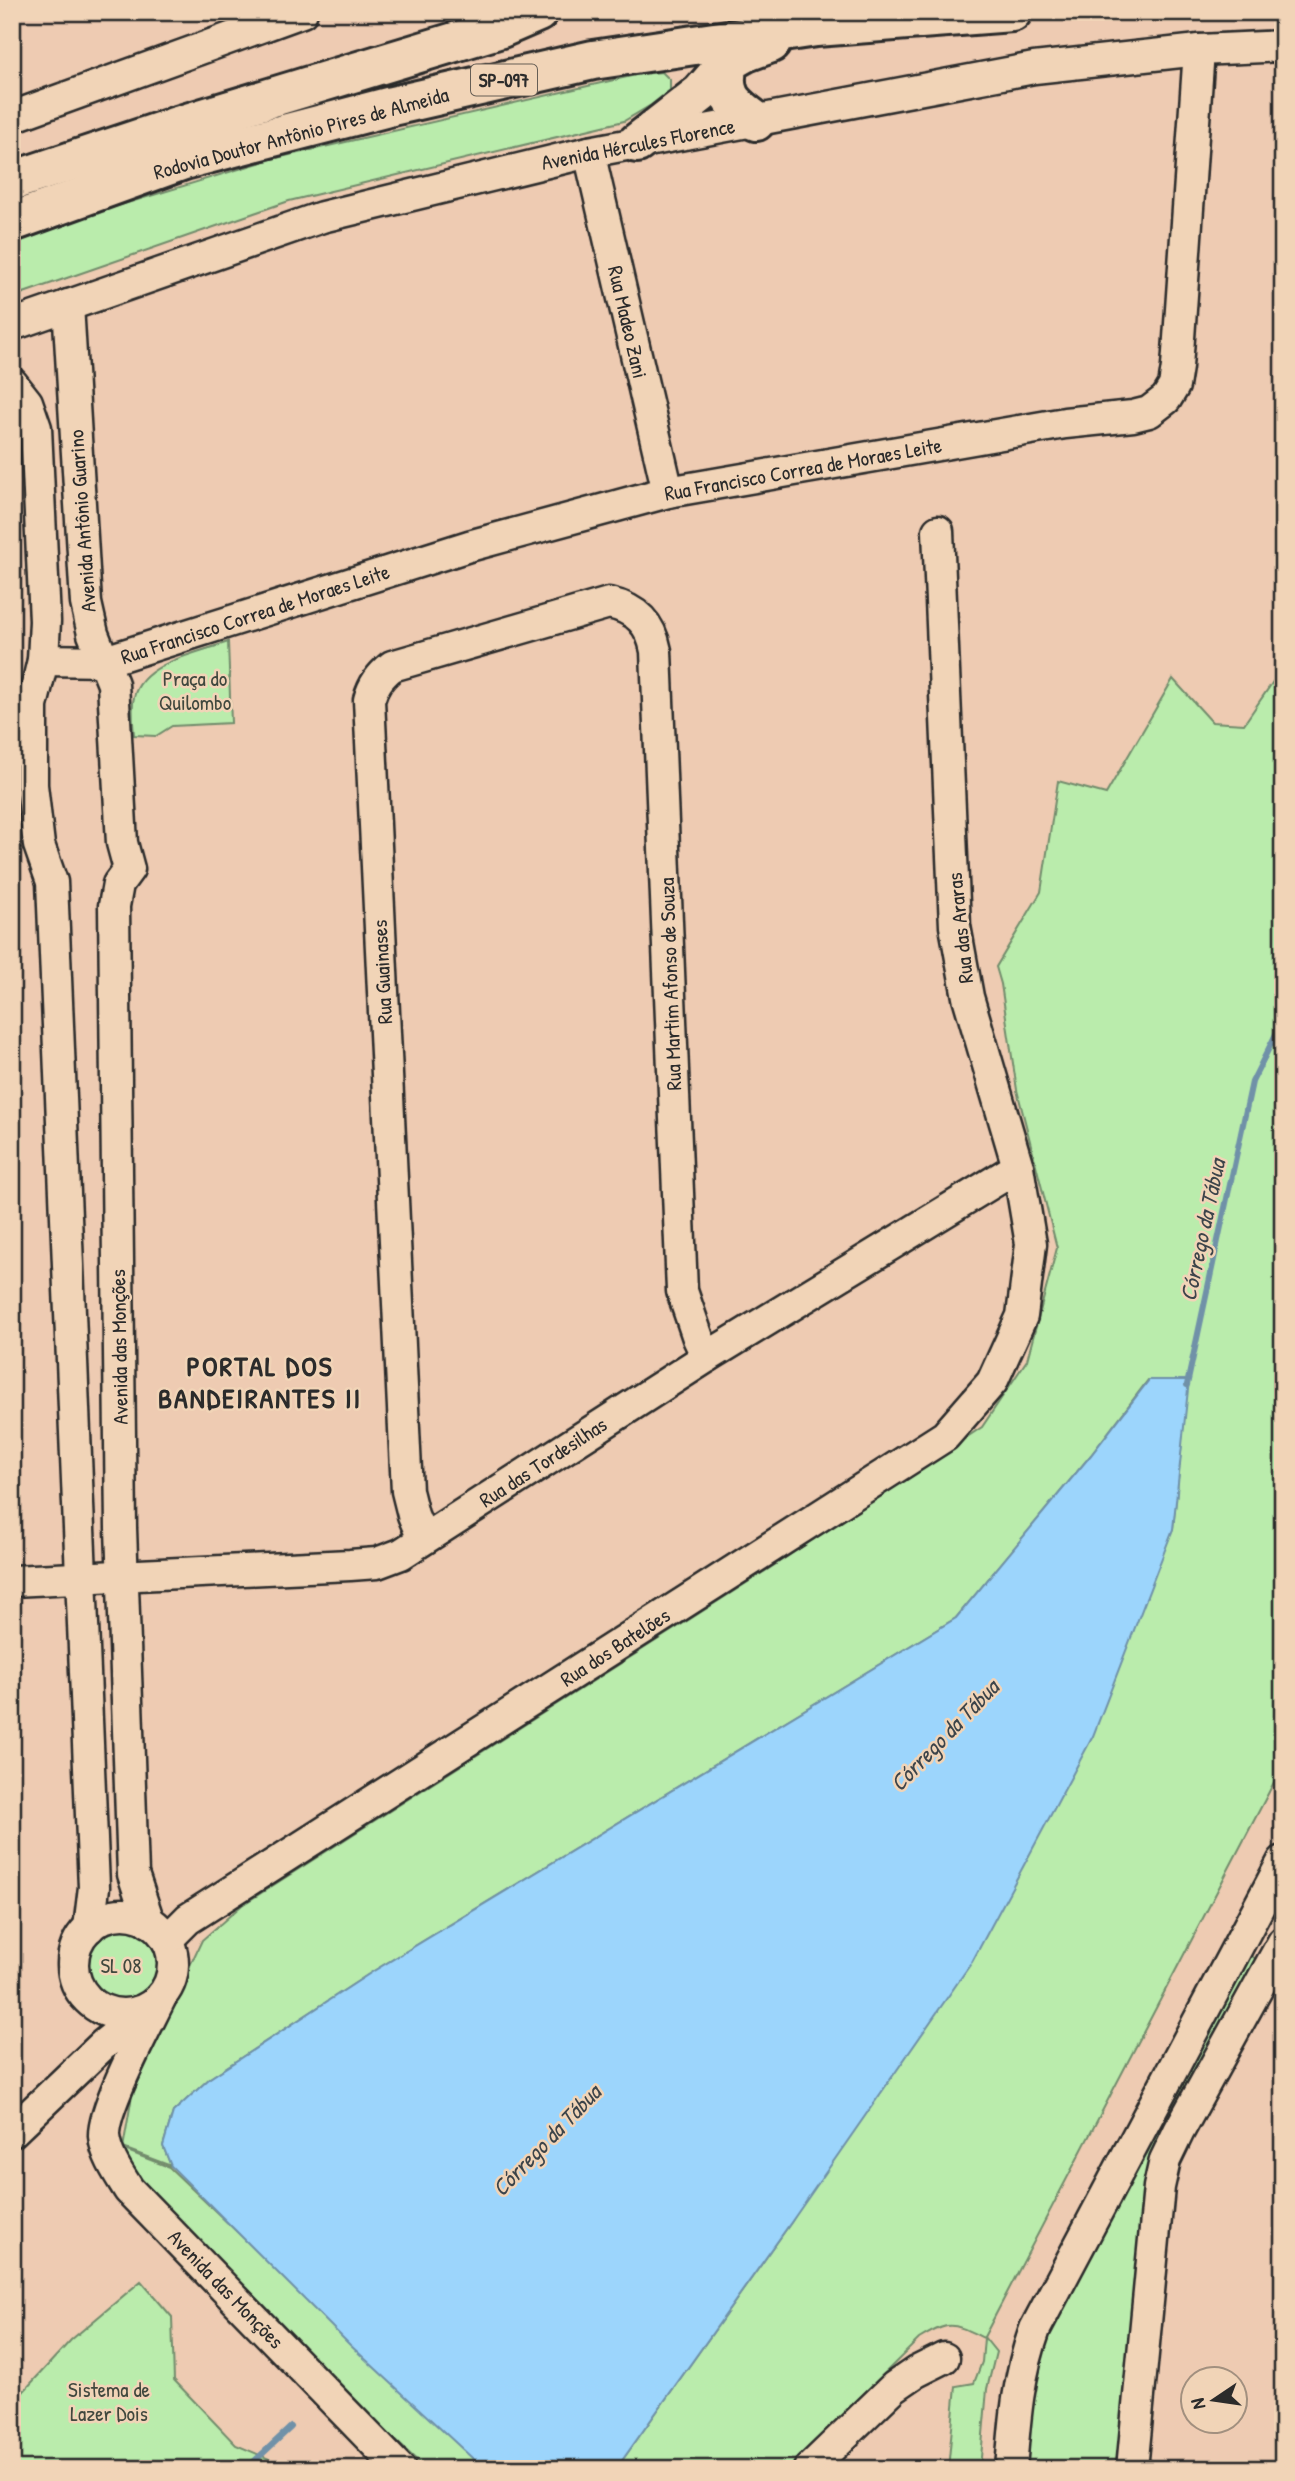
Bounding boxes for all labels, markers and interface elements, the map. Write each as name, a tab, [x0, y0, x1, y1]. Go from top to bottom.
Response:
road number: SP-097	[471, 64, 537, 96]
street label: Rodovia Doutor Antônio Pires de Almeida	[150, 80, 452, 186]
street label: Avenida Hércules Florence	[539, 111, 737, 177]
street label: Rua Madeo Zani	[601, 263, 655, 381]
street label: Avenida Antônio Guarino	[61, 429, 103, 613]
street label: Rua Francisco Correa de Moraes Leite	[662, 430, 944, 508]
street label: Rua Francisco Correa de Moraes Leite	[117, 557, 393, 671]
park label: Praça do Quilombo	[159, 664, 231, 717]
street label: Rua das Araras	[940, 871, 980, 985]
street label: Rua Martim Afonso de Souza	[652, 877, 688, 1091]
street label: Rua Guainases	[365, 919, 399, 1025]
water label: Córrego da Tábua	[1172, 1154, 1234, 1304]
street label: Avenida das Monções	[103, 1269, 135, 1425]
district label: PORTAL DOS BANDEIRANTES II	[158, 1347, 362, 1417]
street label: Rua das Tordesilhas	[474, 1410, 612, 1514]
street label: Rua dos Batelões	[554, 1601, 676, 1693]
water label: Córrego da Tábua	[883, 1671, 1007, 1798]
park label: SL 08	[101, 1951, 141, 1980]
water label: Córrego da Tábua	[485, 2076, 609, 2203]
street label: Avenida das Monções	[162, 2223, 290, 2355]
north arrow	[1180, 2366, 1250, 2436]
park label: Sistema de Lazer Dois	[68, 2375, 150, 2428]
text: N	[1184, 2396, 1211, 2412]

